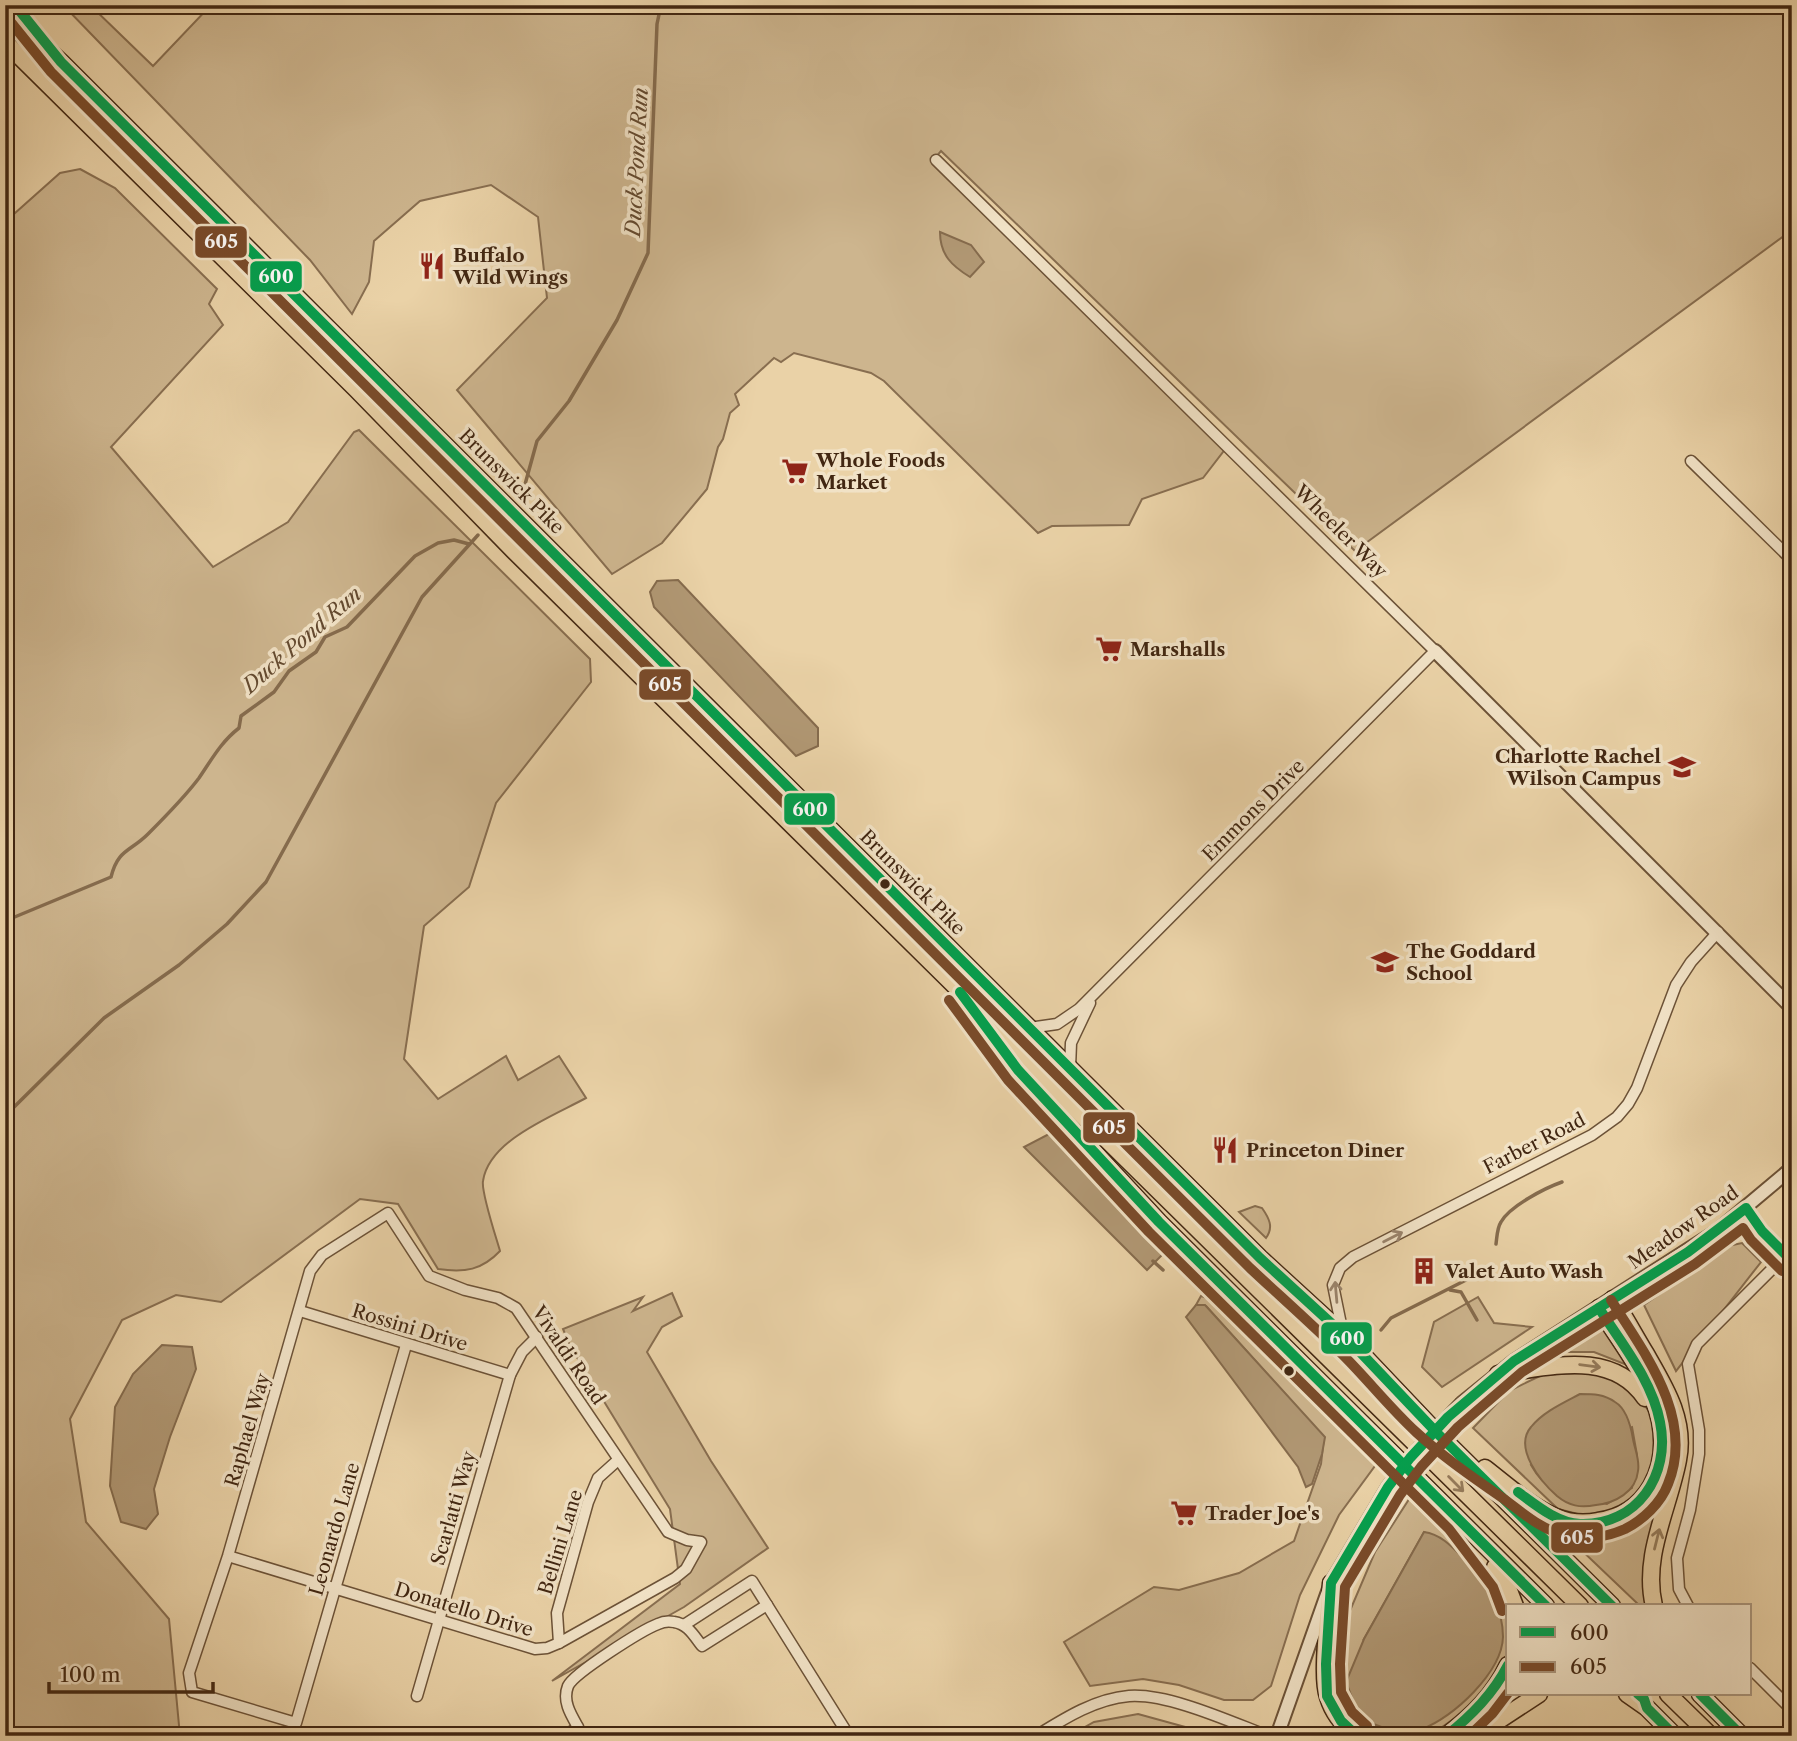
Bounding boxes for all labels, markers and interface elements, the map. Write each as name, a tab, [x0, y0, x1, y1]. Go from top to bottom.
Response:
water label: Duck Pond Run	[620, 87, 653, 239]
line badge: 605	[194, 225, 248, 259]
text: 605	[204, 230, 238, 253]
place label: Buffalo Wild Wings	[452, 244, 568, 289]
restaurant icon: Buffalo Wild Wings	[417, 251, 447, 281]
line badge: 600	[249, 260, 303, 293]
text: 600	[258, 265, 294, 288]
street label: Brunswick Pike	[454, 424, 569, 539]
place label: Whole Foods Market	[815, 449, 945, 494]
supermarket icon: Whole Foods Market	[780, 456, 810, 486]
street label: Wheeler Way	[1289, 479, 1392, 583]
water label: Duck Pond Run	[236, 581, 366, 699]
supermarket icon: Marshalls	[1094, 634, 1124, 664]
place label: Marshalls	[1130, 638, 1226, 661]
line badge: 605	[638, 668, 692, 701]
text: 605	[648, 673, 682, 696]
place label: Charlotte Rachel Wilson Campus	[1495, 745, 1661, 790]
school or university icon: Charlotte Rachel Wilson Campus	[1667, 752, 1697, 782]
street label: Emmons Drive	[1198, 755, 1309, 866]
line badge: 600	[783, 792, 836, 826]
text: 600	[792, 798, 828, 821]
street label: Brunswick Pike	[855, 825, 970, 940]
unlabelled marker	[878, 877, 892, 891]
place label: The Goddard School	[1406, 940, 1536, 985]
school or university icon: The Goddard School	[1370, 947, 1400, 977]
street label: Farber Road	[1479, 1108, 1589, 1179]
line badge: 605	[1082, 1111, 1136, 1144]
text: 605	[1092, 1116, 1126, 1139]
restaurant icon: Princeton Diner	[1210, 1135, 1240, 1165]
place label: Princeton Diner	[1246, 1139, 1405, 1162]
street label: Meadow Road	[1624, 1181, 1743, 1274]
one-way arrow	[1382, 1230, 1403, 1244]
building icon: Valet Auto Wash	[1409, 1256, 1439, 1286]
place label: Valet Auto Wash	[1444, 1260, 1603, 1283]
one-way arrow	[1329, 1281, 1342, 1304]
street label: Rossini Drive	[349, 1299, 471, 1356]
street label: Vivaldi Road	[527, 1301, 610, 1409]
line badge: 600	[1320, 1321, 1373, 1355]
text: 600	[1329, 1327, 1365, 1350]
one-way arrow	[1578, 1359, 1601, 1372]
unlabelled marker	[1282, 1364, 1296, 1378]
street label: Raphael Way	[220, 1370, 275, 1490]
street label: Scarlatti Way	[426, 1448, 481, 1568]
street label: Leonardo Lane	[304, 1460, 365, 1598]
one-way arrow	[1448, 1476, 1465, 1493]
street label: Bellini Lane	[534, 1487, 587, 1598]
supermarket icon: Trader Joe's	[1169, 1498, 1199, 1528]
place label: Trader Joe's	[1205, 1502, 1320, 1525]
line badge: 605	[1550, 1521, 1604, 1554]
text: 605	[1560, 1526, 1594, 1549]
one-way arrow	[1651, 1528, 1664, 1551]
street label: Donatello Drive	[392, 1577, 536, 1641]
legend	[1506, 1604, 1752, 1696]
text: 600	[1570, 1620, 1609, 1645]
scale bar	[49, 1650, 214, 1694]
text: 605	[1570, 1654, 1607, 1679]
text: 100 m	[60, 1662, 121, 1687]

